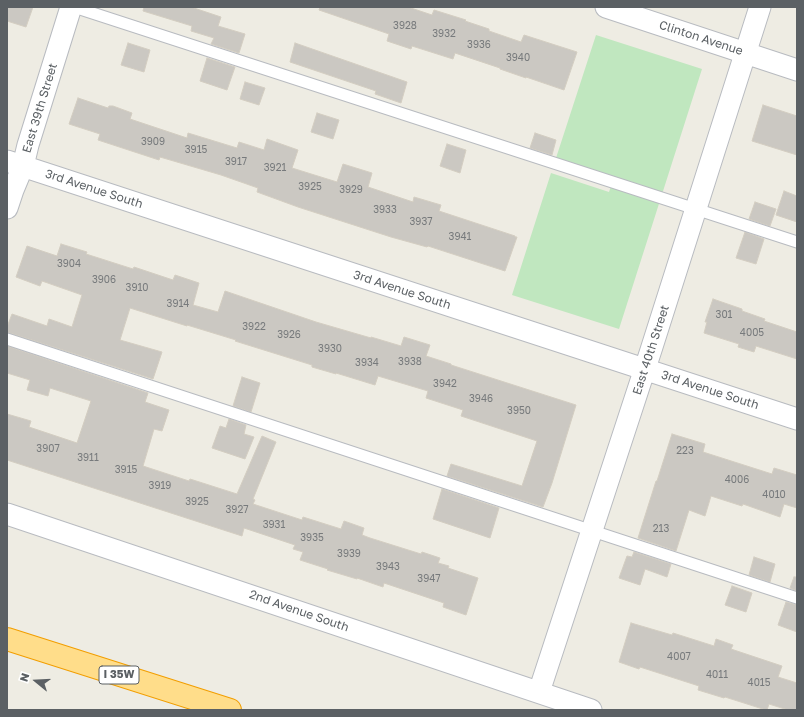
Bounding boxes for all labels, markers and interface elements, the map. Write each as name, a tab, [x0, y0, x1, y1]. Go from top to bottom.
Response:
street label: Clinton Avenue	[657, 18, 745, 58]
house number: 3928	[393, 20, 417, 32]
house number: 3932	[432, 28, 456, 40]
house number: 3936	[467, 39, 491, 51]
house number: 3940	[506, 52, 530, 64]
street label: East 39th Street	[20, 61, 60, 155]
house number: 3909	[141, 136, 165, 148]
house number: 3915	[185, 144, 207, 156]
house number: 3917	[225, 156, 247, 168]
house number: 3921	[264, 162, 286, 174]
street label: 3rd Avenue South	[43, 166, 145, 212]
house number: 3925	[298, 181, 322, 193]
house number: 3929	[339, 184, 363, 196]
house number: 3933	[373, 204, 397, 216]
house number: 3937	[409, 216, 433, 228]
house number: 3941	[449, 231, 471, 243]
house number: 3904	[57, 258, 81, 270]
street label: 3rd Avenue South	[351, 267, 453, 313]
house number: 3906	[92, 274, 116, 286]
house number: 3910	[126, 282, 148, 294]
house number: 3914	[167, 298, 189, 310]
street label: East 40th Street	[630, 303, 672, 397]
house number: 301	[716, 309, 732, 321]
house number: 3922	[242, 321, 266, 333]
house number: 4005	[740, 327, 764, 339]
house number: 3926	[277, 329, 301, 341]
house number: 3930	[318, 343, 342, 355]
house number: 3938	[398, 356, 422, 368]
house number: 3934	[355, 357, 379, 369]
street label: 3rd Avenue South	[659, 367, 761, 413]
house number: 3942	[433, 378, 457, 390]
house number: 3946	[469, 393, 493, 405]
house number: 3950	[507, 405, 531, 417]
house number: 3907	[36, 443, 60, 455]
house number: 223	[676, 445, 694, 457]
house number: 3911	[77, 452, 99, 464]
house number: 3915	[115, 464, 137, 476]
house number: 4006	[725, 474, 749, 486]
house number: 3919	[149, 480, 171, 492]
house number: 4010	[762, 489, 786, 501]
house number: 3925	[185, 496, 209, 508]
house number: 3927	[226, 504, 248, 516]
house number: 3931	[263, 519, 285, 531]
house number: 213	[653, 523, 669, 535]
house number: 3935	[300, 532, 324, 544]
house number: 3939	[337, 548, 361, 560]
house number: 3943	[376, 561, 400, 573]
house number: 3947	[417, 573, 441, 585]
street label: 2nd Avenue South	[247, 587, 351, 635]
house number: 4007	[667, 651, 691, 663]
north arrow	[16, 661, 56, 701]
road number: I 35W	[99, 666, 139, 684]
house number: 4011	[706, 669, 728, 681]
text: N	[17, 671, 32, 683]
house number: 4015	[748, 677, 770, 689]

